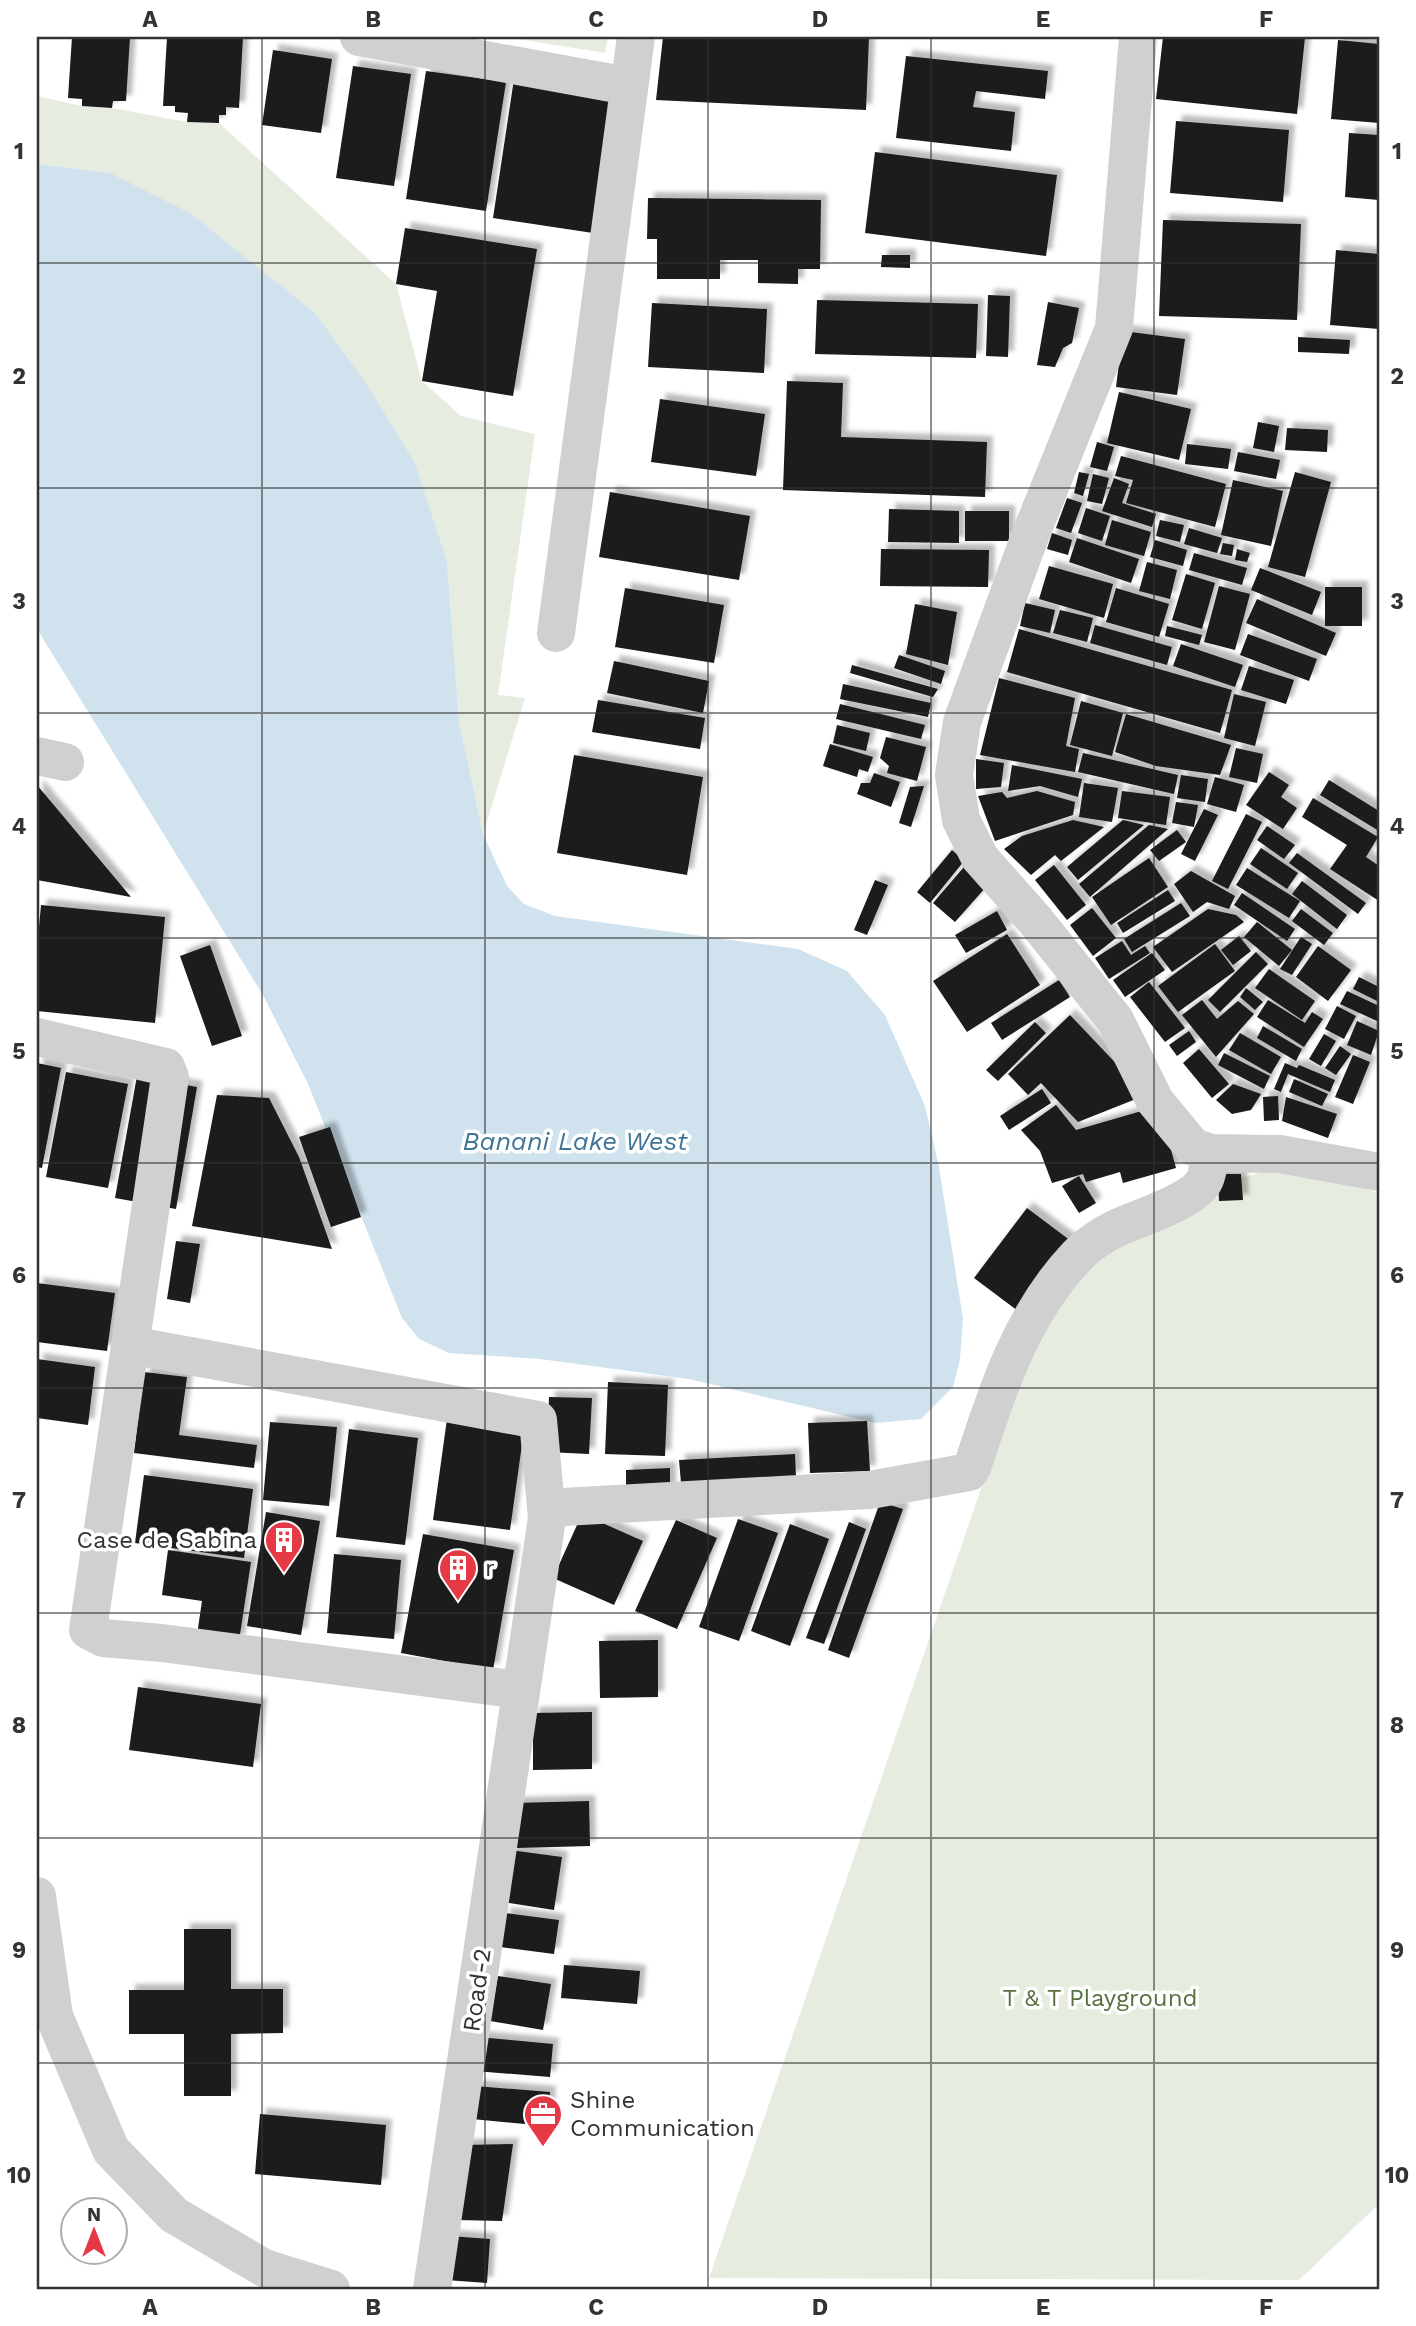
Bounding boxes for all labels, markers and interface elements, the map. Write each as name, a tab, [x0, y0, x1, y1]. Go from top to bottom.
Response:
text: A	[142, 6, 158, 33]
text: B	[365, 6, 381, 33]
text: C	[588, 6, 604, 33]
text: D	[812, 6, 828, 33]
text: E	[1036, 6, 1050, 33]
text: F	[1259, 6, 1273, 33]
text: 1	[14, 138, 24, 165]
text: 1	[1392, 138, 1402, 165]
text: 2	[12, 363, 26, 390]
text: 2	[1390, 363, 1404, 390]
text: 3	[12, 588, 26, 615]
text: 3	[1390, 588, 1404, 615]
text: 4	[12, 813, 27, 840]
text: 4	[1390, 813, 1405, 840]
text: 5	[12, 1038, 26, 1065]
text: 5	[1390, 1038, 1404, 1065]
water label: Banani Lake West	[463, 1126, 688, 1156]
text: 6	[12, 1262, 26, 1289]
text: 6	[1390, 1262, 1404, 1289]
text: 7	[12, 1487, 26, 1514]
text: 7	[1390, 1487, 1404, 1514]
building icon: Case de Sabina	[263, 1519, 305, 1574]
place label: Case de Sabina	[77, 1526, 257, 1554]
building icon: r	[437, 1547, 479, 1602]
place label: r	[485, 1554, 495, 1582]
text: 8	[12, 1712, 26, 1739]
text: 8	[1390, 1712, 1404, 1739]
text: 9	[12, 1937, 26, 1964]
text: 9	[1390, 1937, 1404, 1964]
street label: Road-2	[457, 1947, 497, 2033]
park label: T & T Playground	[1002, 1984, 1198, 2012]
place label: Shine Communication	[570, 2086, 755, 2142]
office icon: Shine Communication	[522, 2093, 564, 2148]
text: 10	[7, 2162, 31, 2189]
text: 10	[1385, 2162, 1409, 2189]
north arrow	[60, 2196, 130, 2266]
text: N	[87, 2203, 101, 2226]
text: A	[142, 2294, 158, 2321]
text: B	[365, 2294, 381, 2321]
text: C	[588, 2294, 604, 2321]
text: D	[812, 2294, 828, 2321]
text: E	[1036, 2294, 1050, 2321]
text: F	[1259, 2294, 1273, 2321]

